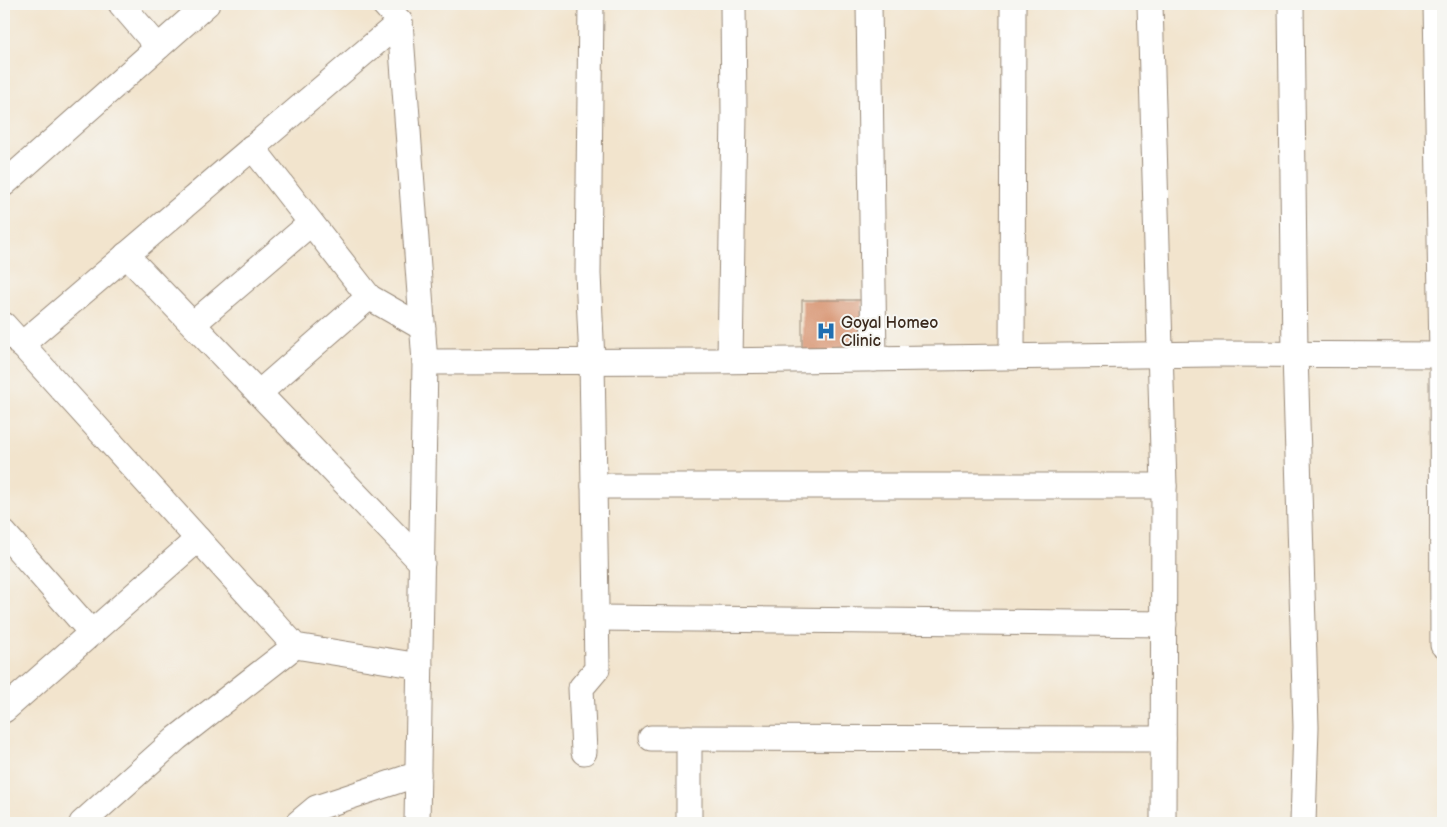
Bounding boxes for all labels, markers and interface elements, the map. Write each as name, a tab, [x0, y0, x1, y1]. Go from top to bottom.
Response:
place label: Goyal Homeo Clinic	[841, 314, 938, 351]
hospital icon: Goyal Homeo Clinic	[815, 320, 837, 342]

